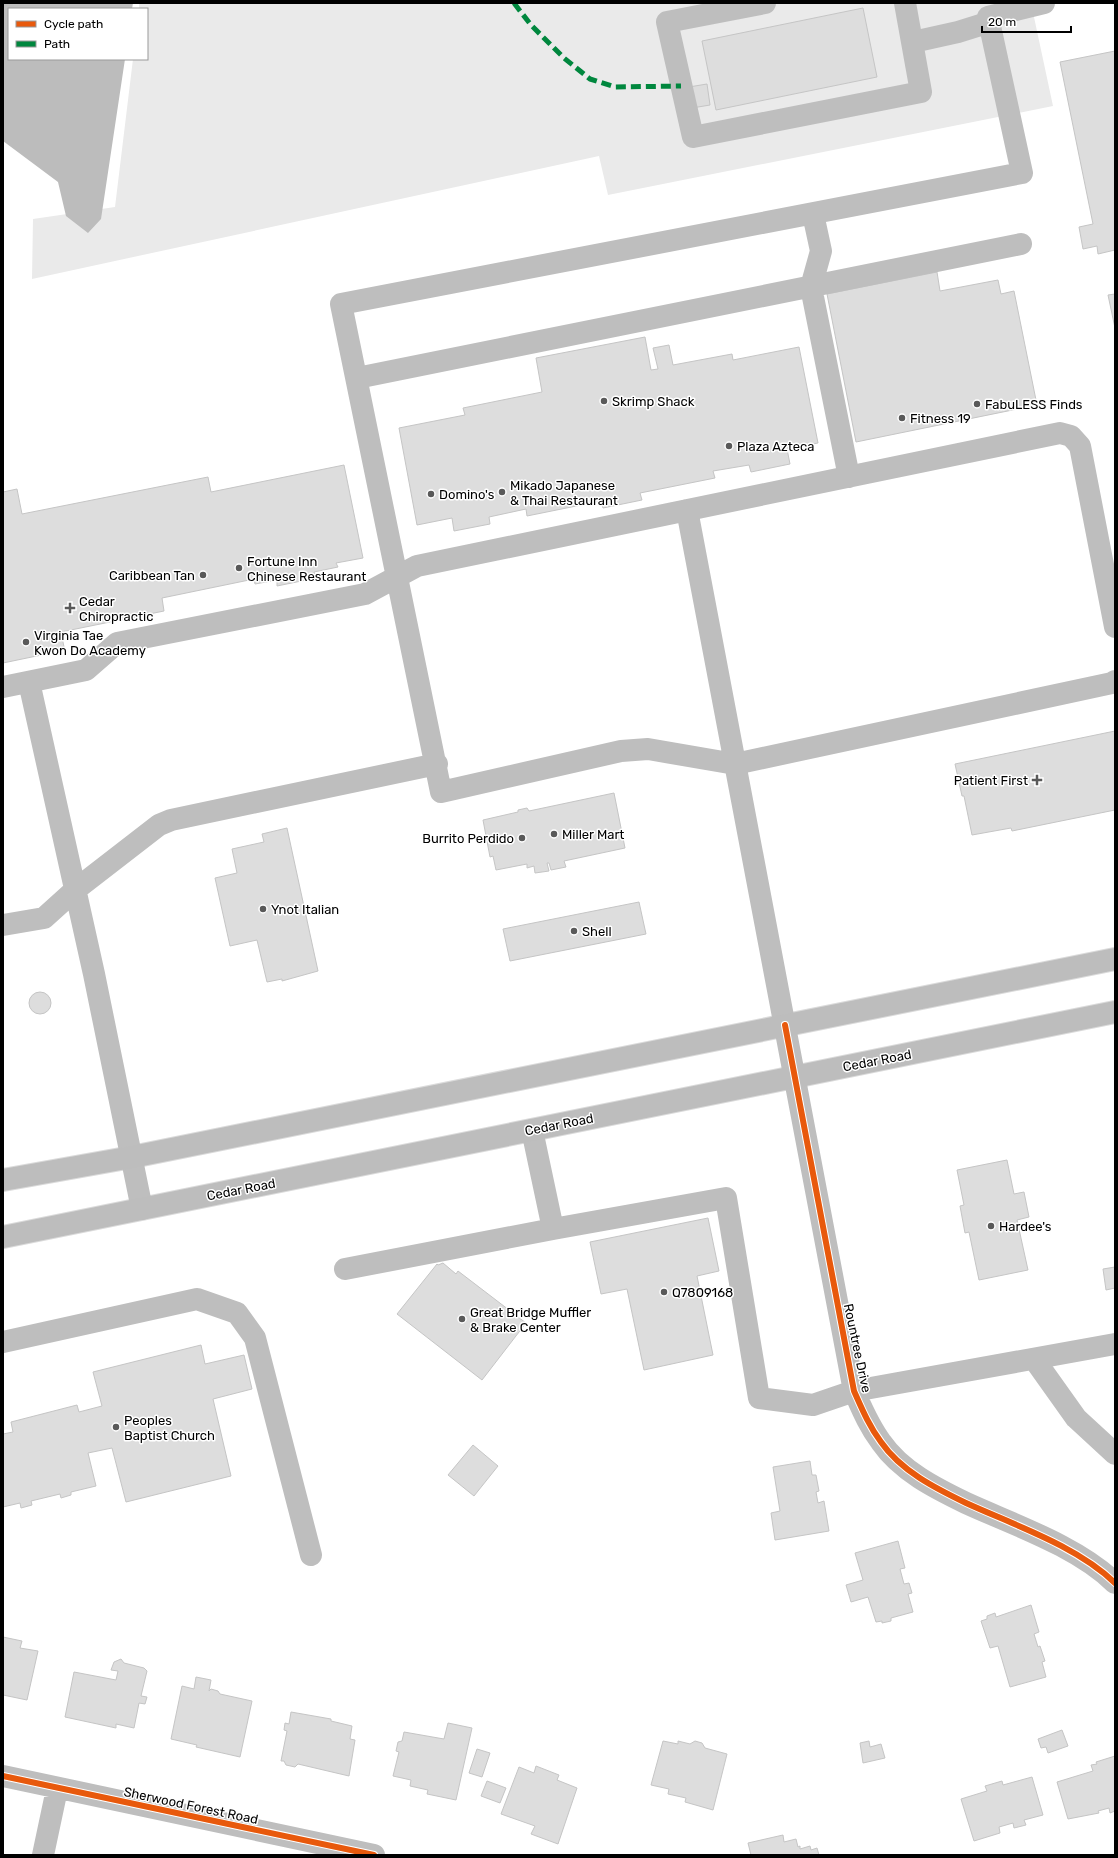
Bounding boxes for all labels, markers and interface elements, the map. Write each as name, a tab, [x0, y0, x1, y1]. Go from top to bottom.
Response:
legend	[8, 8, 148, 60]
scale bar	[982, 8, 1071, 34]
text: 20 m	[988, 15, 1016, 29]
text: Cycle path	[44, 17, 103, 31]
text: Path	[44, 37, 70, 51]
place label: Skrimp Shack	[612, 394, 695, 409]
marker: Skrimp Shack	[599, 396, 609, 406]
place label: FabuLESS Finds	[985, 397, 1083, 412]
marker: FabuLESS Finds	[972, 399, 982, 409]
place label: Fitness 19	[910, 411, 971, 426]
marker: Fitness 19	[897, 413, 907, 423]
place label: Plaza Azteca	[737, 439, 814, 454]
marker: Plaza Azteca	[724, 441, 734, 451]
place label: Mikado Japanese & Thai Restaurant	[510, 478, 618, 508]
place label: Domino's	[439, 487, 495, 502]
marker: Mikado Japanese & Thai Restaurant	[497, 487, 507, 497]
marker: Domino's	[426, 489, 436, 499]
place label: Fortune Inn Chinese Restaurant	[247, 554, 366, 584]
marker: Fortune Inn Chinese Restaurant	[234, 563, 244, 573]
place label: Caribbean Tan	[109, 568, 195, 583]
marker: Caribbean Tan	[198, 570, 208, 580]
place label: Cedar Chiropractic	[79, 594, 153, 624]
marker: Cedar Chiropractic	[64, 602, 76, 614]
place label: Virginia Tae Kwon Do Academy	[34, 628, 146, 658]
marker: Virginia Tae Kwon Do Academy	[21, 637, 31, 647]
place label: Patient First	[954, 773, 1028, 788]
marker: Patient First	[1031, 774, 1043, 786]
place label: Miller Mart	[562, 827, 624, 842]
marker: Miller Mart	[549, 829, 559, 839]
place label: Burrito Perdido	[422, 831, 514, 846]
marker: Burrito Perdido	[517, 833, 527, 843]
place label: Ynot Italian	[271, 902, 339, 917]
marker: Ynot Italian	[258, 904, 268, 914]
place label: Shell	[582, 924, 612, 939]
marker: Shell	[569, 926, 579, 936]
street label: Cedar Road	[842, 1046, 913, 1074]
street label: Cedar Road	[524, 1110, 595, 1138]
street label: Cedar Road	[206, 1175, 277, 1203]
place label: Hardee's	[999, 1219, 1052, 1234]
marker: Hardee's	[986, 1221, 996, 1231]
place label: Q7809168	[672, 1285, 733, 1300]
marker: Q7809168	[659, 1287, 669, 1297]
street label: Rountree Drive	[841, 1302, 874, 1394]
place label: Great Bridge Muffler & Brake Center	[470, 1305, 591, 1335]
marker: Great Bridge Muffler & Brake Center	[457, 1314, 467, 1324]
place label: Peoples Baptist Church	[124, 1413, 215, 1443]
marker: Peoples Baptist Church	[111, 1422, 121, 1432]
street label: Sherwood Forest Road	[122, 1784, 259, 1827]

